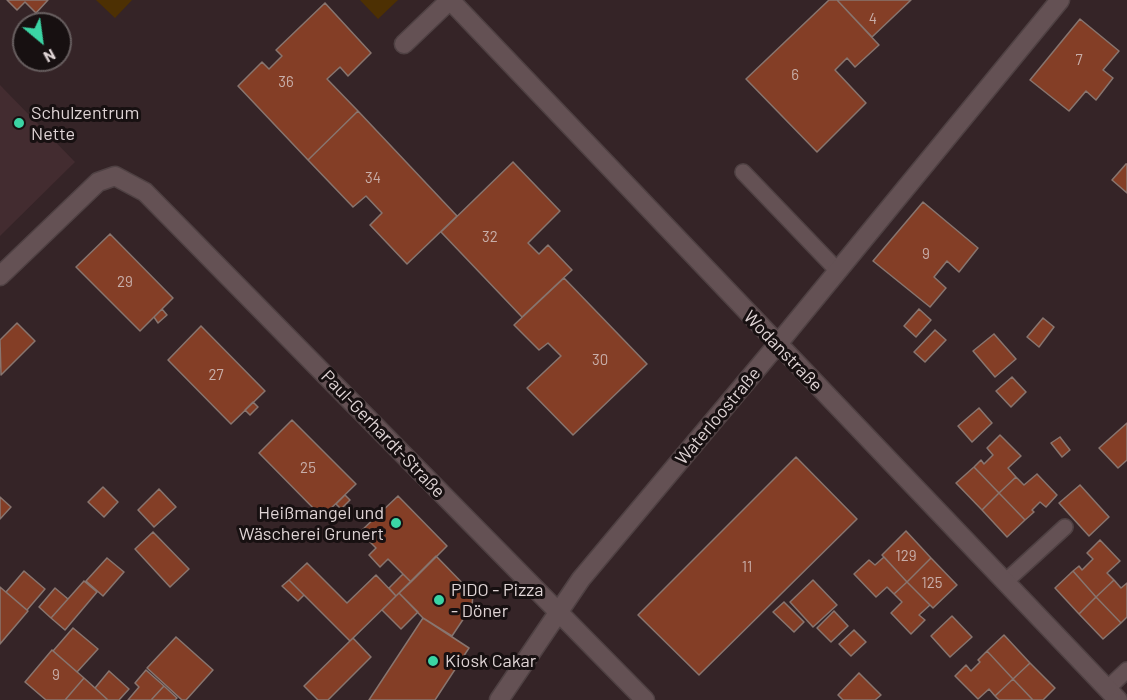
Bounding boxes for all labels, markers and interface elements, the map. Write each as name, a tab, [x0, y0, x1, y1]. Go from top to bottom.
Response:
house number: 4	[869, 10, 877, 28]
north arrow	[12, 12, 72, 72]
text: N	[41, 46, 59, 67]
house number: 7	[1075, 51, 1083, 69]
house number: 6	[791, 66, 799, 84]
house number: 36	[278, 73, 294, 91]
place label: Schulzentrum Nette	[31, 102, 139, 144]
marker: Schulzentrum Nette	[12, 116, 26, 130]
house number: 34	[365, 169, 381, 187]
house number: 32	[482, 228, 498, 246]
house number: 9	[922, 245, 930, 263]
house number: 29	[117, 273, 133, 291]
street label: Wodanstraße	[739, 306, 827, 396]
house number: 30	[592, 351, 608, 369]
street label: Waterloostraße	[671, 363, 765, 469]
house number: 27	[208, 366, 224, 384]
street label: Paul-Gerhardt-Straße	[317, 366, 449, 502]
house number: 25	[300, 459, 316, 477]
place label: Heißmangel und Wäscherei Grunert	[239, 502, 384, 544]
marker: Heißmangel und Wäscherei Grunert	[389, 516, 403, 530]
house number: 129	[895, 547, 917, 565]
house number: 11	[742, 558, 752, 576]
house number: 125	[922, 574, 942, 592]
place label: PIDO - Pizza - Döner	[451, 579, 543, 622]
marker: PIDO - Pizza - Döner	[432, 593, 446, 607]
place label: Kiosk Cakar	[445, 650, 536, 672]
marker: Kiosk Cakar	[426, 654, 440, 668]
house number: 9	[52, 666, 60, 684]

